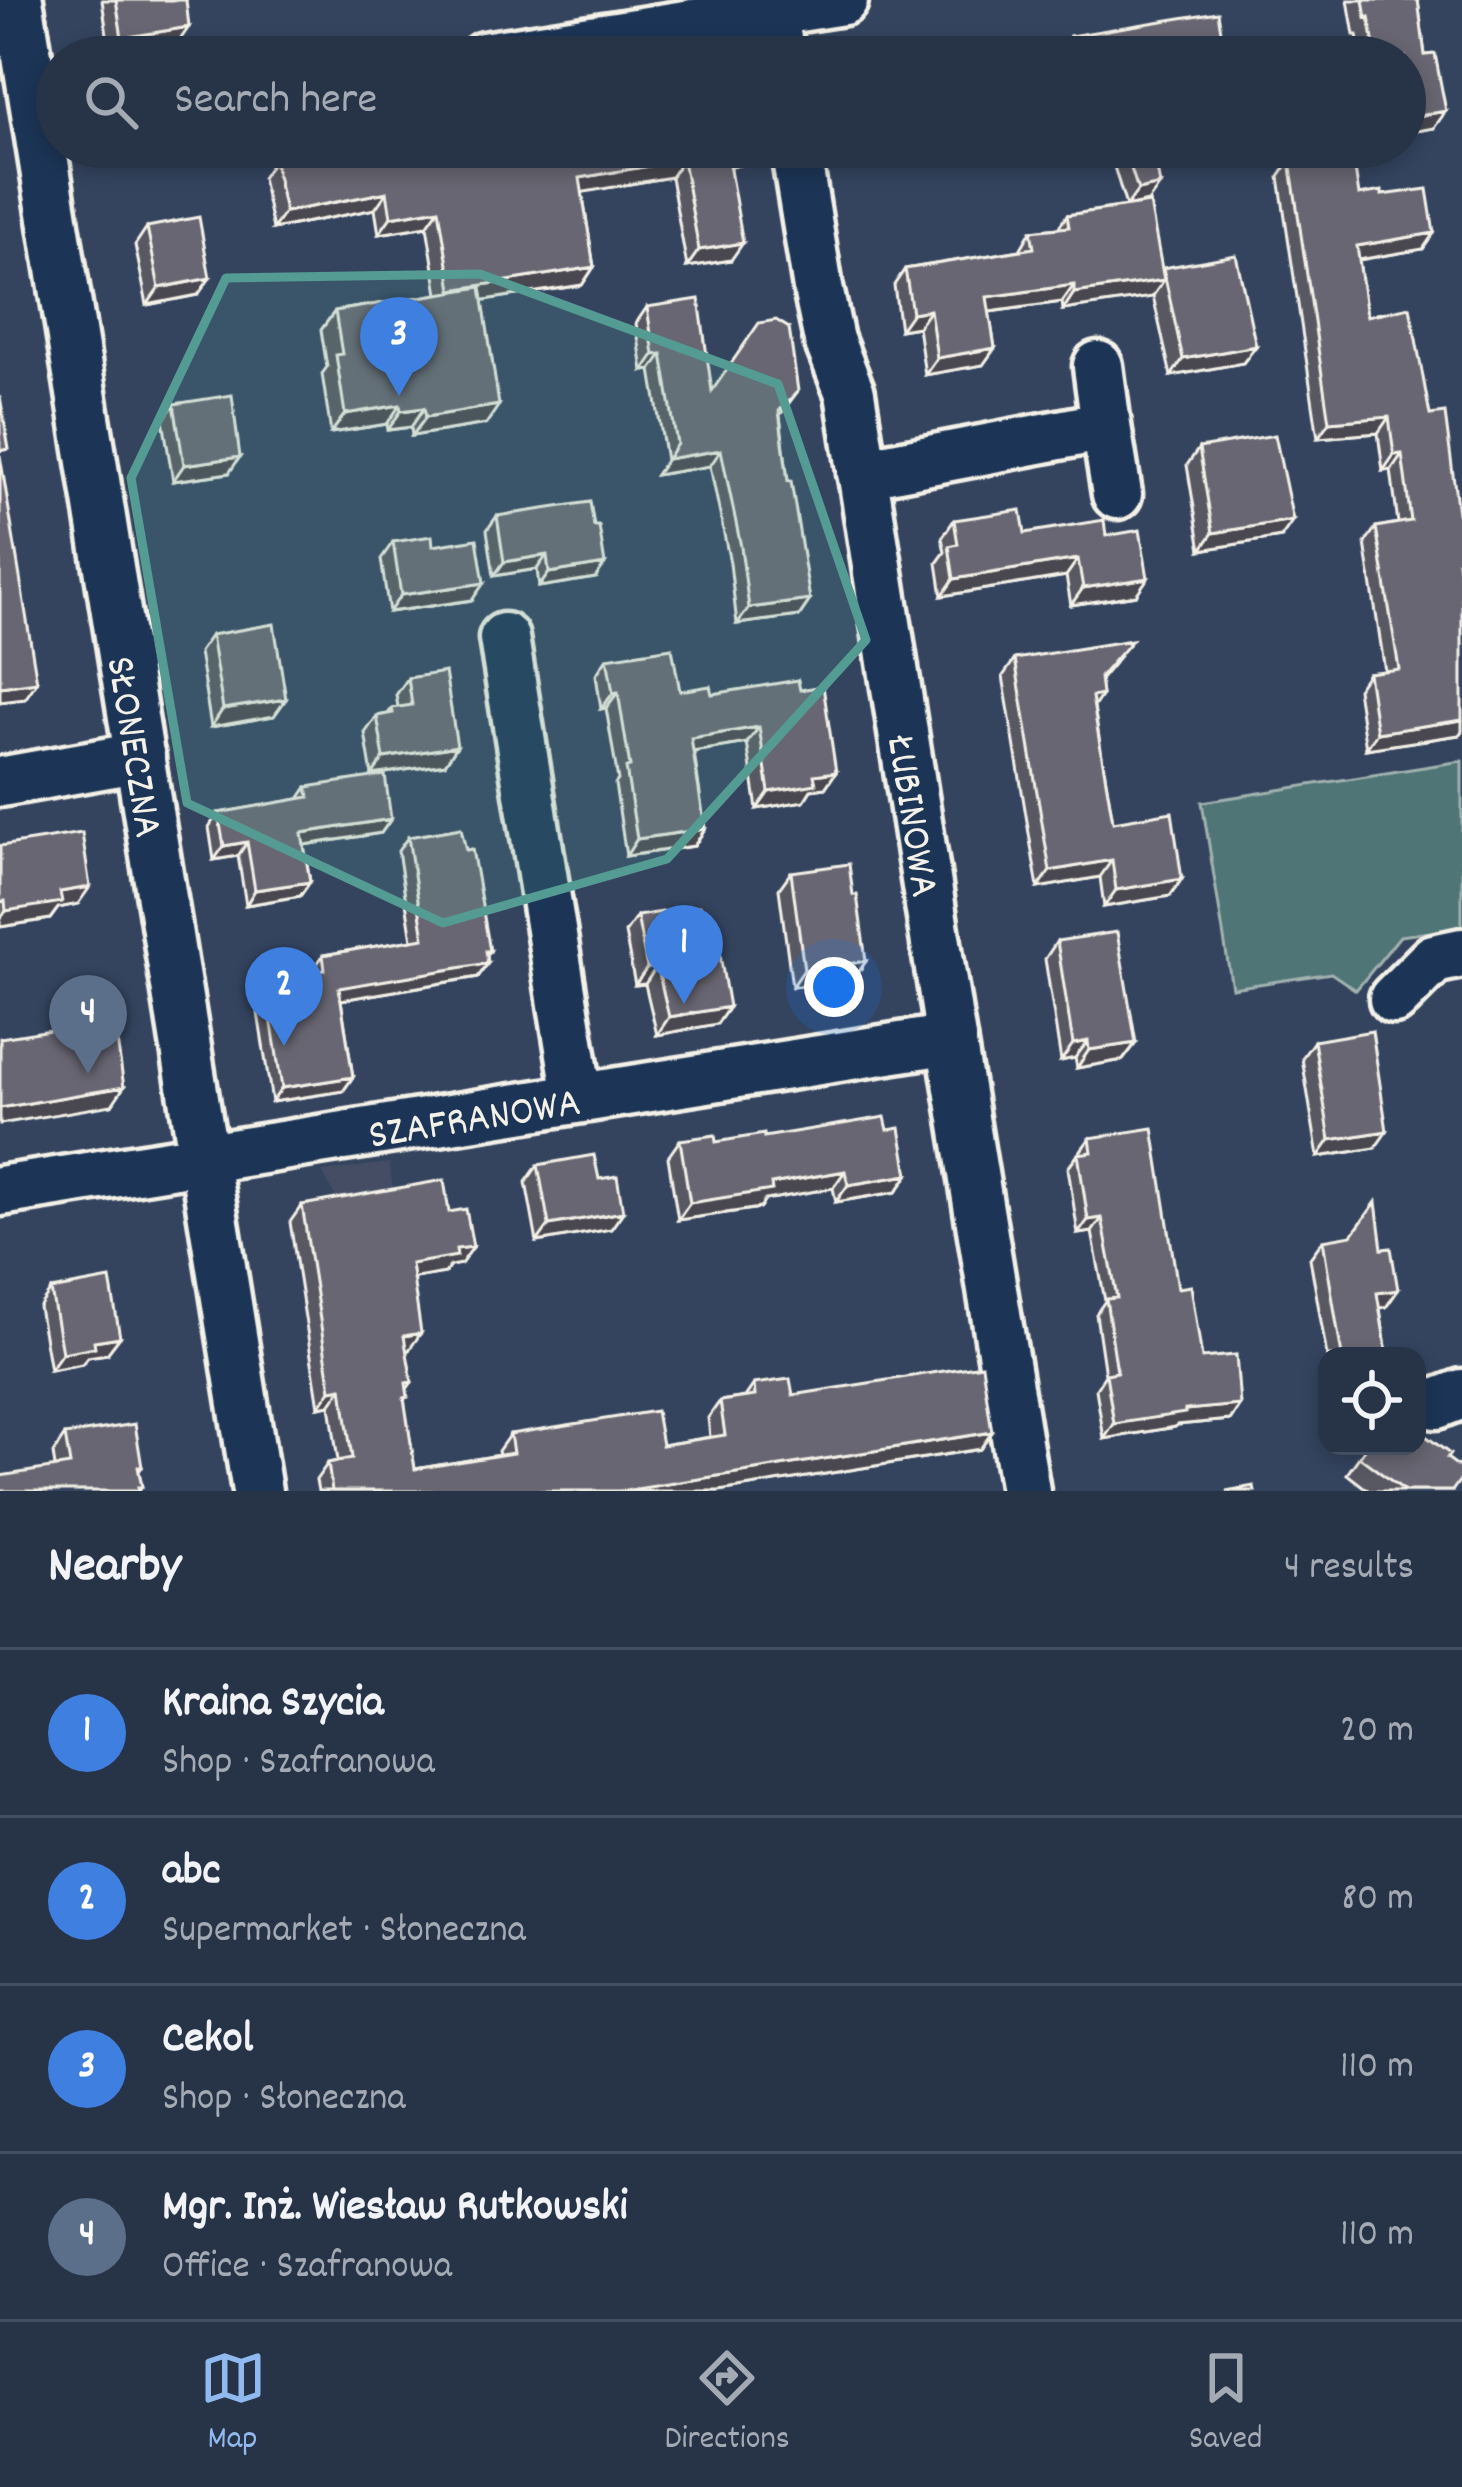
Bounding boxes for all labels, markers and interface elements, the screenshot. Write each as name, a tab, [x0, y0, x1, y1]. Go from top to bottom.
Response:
search box	[36, 36, 1426, 168]
icon: search	[78, 69, 144, 135]
text: Search here	[174, 70, 377, 134]
pin: 3	[360, 297, 438, 396]
street label: SŁONECZNA	[87, 652, 175, 843]
street label: ŁUBINOWA	[867, 731, 951, 902]
pin: 1	[645, 905, 723, 1004]
pin: 2	[245, 947, 323, 1046]
your location	[804, 957, 864, 1017]
pin: 4	[49, 975, 127, 1074]
street label: SZAFRANOWA	[365, 1076, 586, 1169]
map controls	[1318, 1347, 1426, 1455]
button: locate	[1318, 1347, 1426, 1455]
text: Nearby	[48, 1533, 181, 1605]
text: 4 results	[1284, 1542, 1414, 1597]
text: Kraina Szycia	[162, 1673, 384, 1737]
text: 1	[83, 1705, 91, 1760]
text: 20 m	[1340, 1705, 1414, 1760]
text: Shop · Szafranowa	[162, 1737, 435, 1792]
text: abc	[162, 1841, 221, 1905]
text: 2	[78, 1873, 96, 1928]
text: 80 m	[1341, 1873, 1414, 1928]
text: Supermarket · Słoneczna	[162, 1905, 526, 1960]
text: Cekol	[162, 2009, 253, 2073]
text: 3	[78, 2041, 96, 2096]
text: 110 m	[1340, 2041, 1414, 2096]
text: Shop · Słoneczna	[162, 2073, 406, 2128]
text: Mgr. Inż. Wiesław Rutkowski	[162, 2177, 628, 2241]
text: 4	[79, 2209, 95, 2264]
text: 110 m	[1340, 2209, 1414, 2264]
text: Office · Szafranowa	[162, 2241, 452, 2296]
tab: Map	[200, 2345, 266, 2464]
tab: Directions	[665, 2345, 790, 2464]
tab: Saved	[1189, 2345, 1262, 2464]

